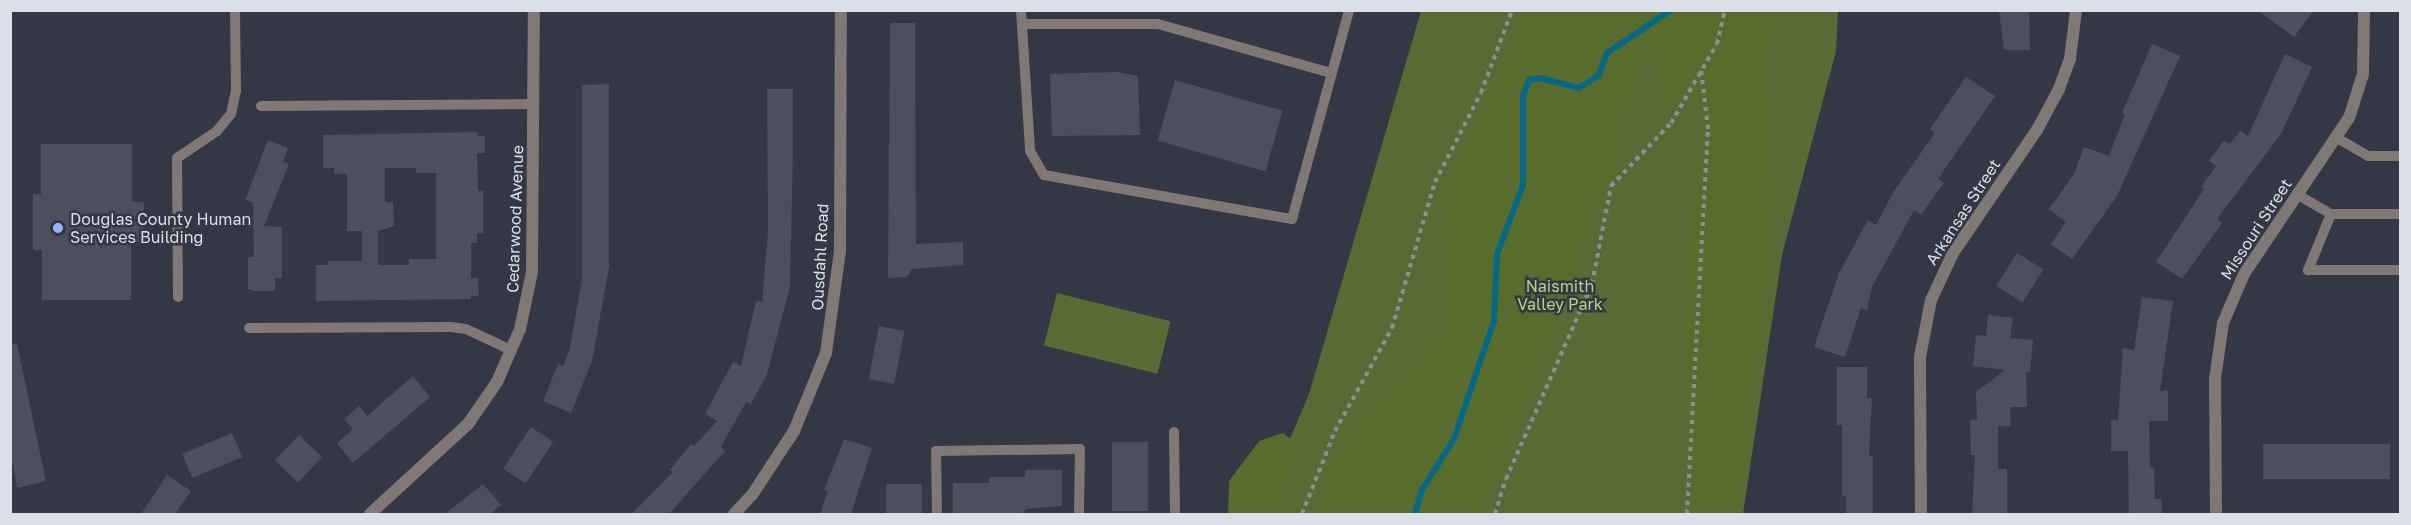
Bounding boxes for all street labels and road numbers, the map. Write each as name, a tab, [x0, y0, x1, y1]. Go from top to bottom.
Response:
street label: Cedarwood Avenue	[503, 145, 527, 293]
street label: Arkansas Street	[1922, 156, 2004, 268]
street label: Missouri Street	[2216, 175, 2296, 283]
street label: Ousdahl Road	[808, 203, 832, 311]

